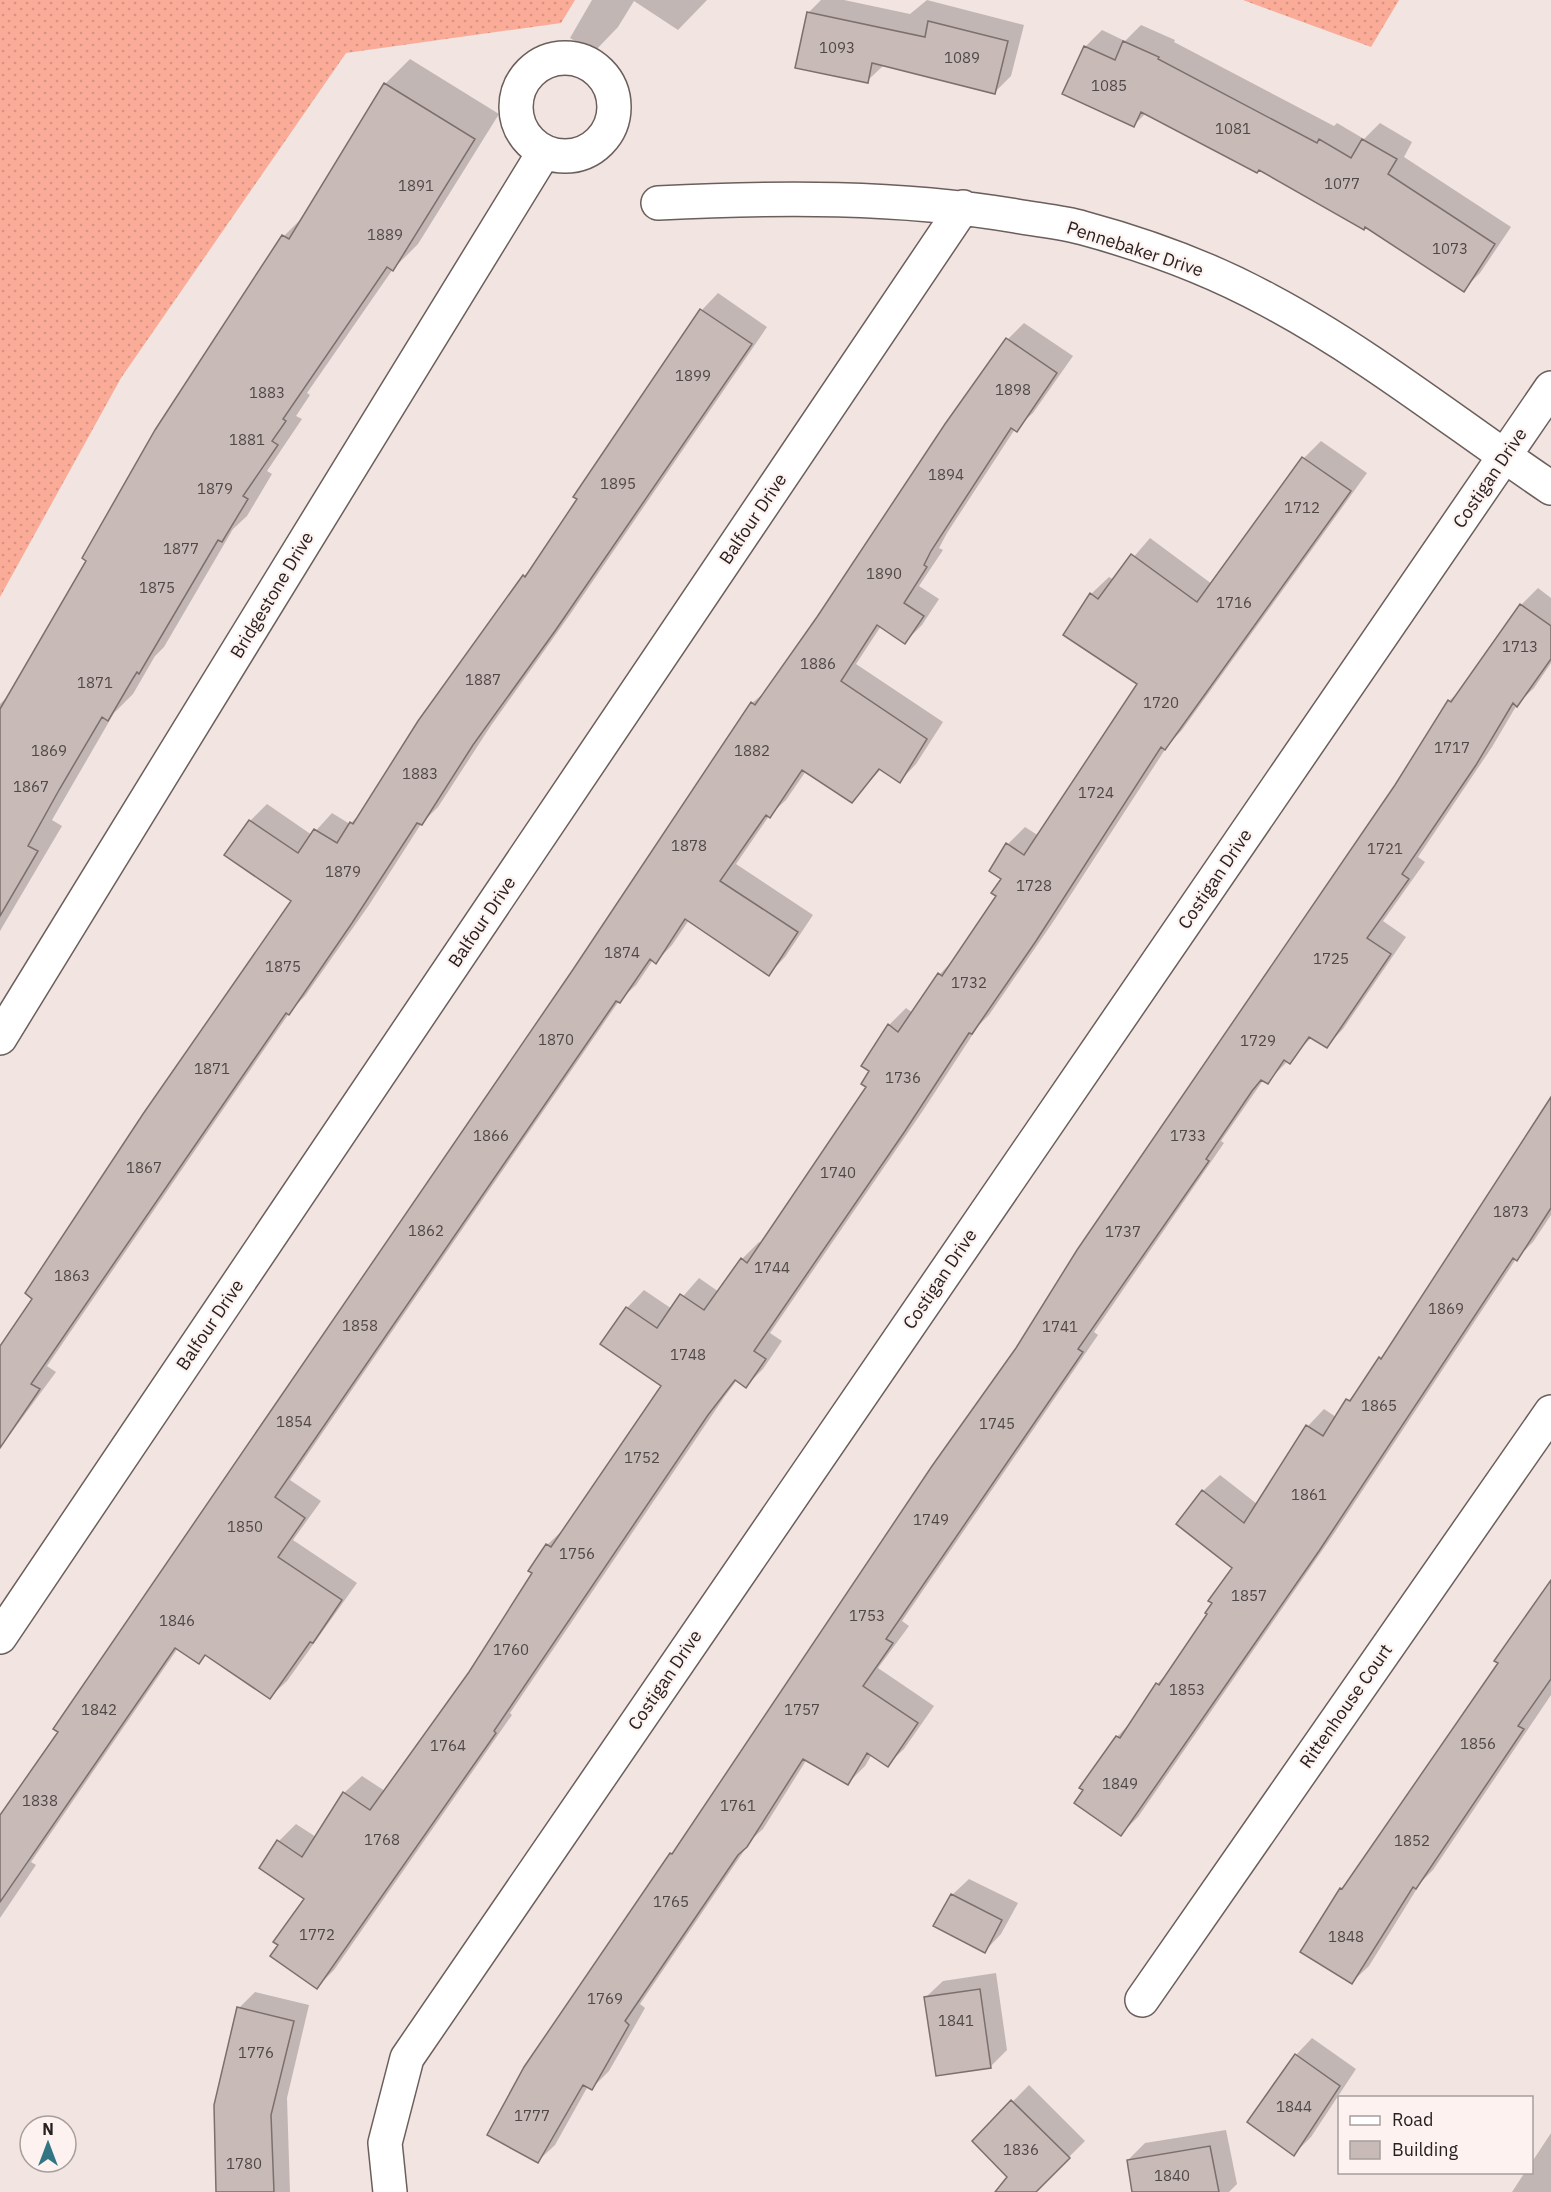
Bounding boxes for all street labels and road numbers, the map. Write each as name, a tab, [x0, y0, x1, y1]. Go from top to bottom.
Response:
street label: Pennebaker Drive	[1064, 216, 1207, 282]
street label: Costigan Drive	[1448, 423, 1532, 532]
street label: Balfour Drive	[714, 469, 792, 569]
street label: Bridgestone Drive	[225, 527, 318, 662]
street label: Costigan Drive	[1173, 824, 1257, 933]
street label: Balfour Drive	[443, 872, 521, 972]
street label: Costigan Drive	[898, 1224, 982, 1333]
street label: Balfour Drive	[171, 1275, 249, 1375]
street label: Costigan Drive	[623, 1625, 707, 1734]
street label: Rittenhouse Court	[1294, 1639, 1397, 1772]

